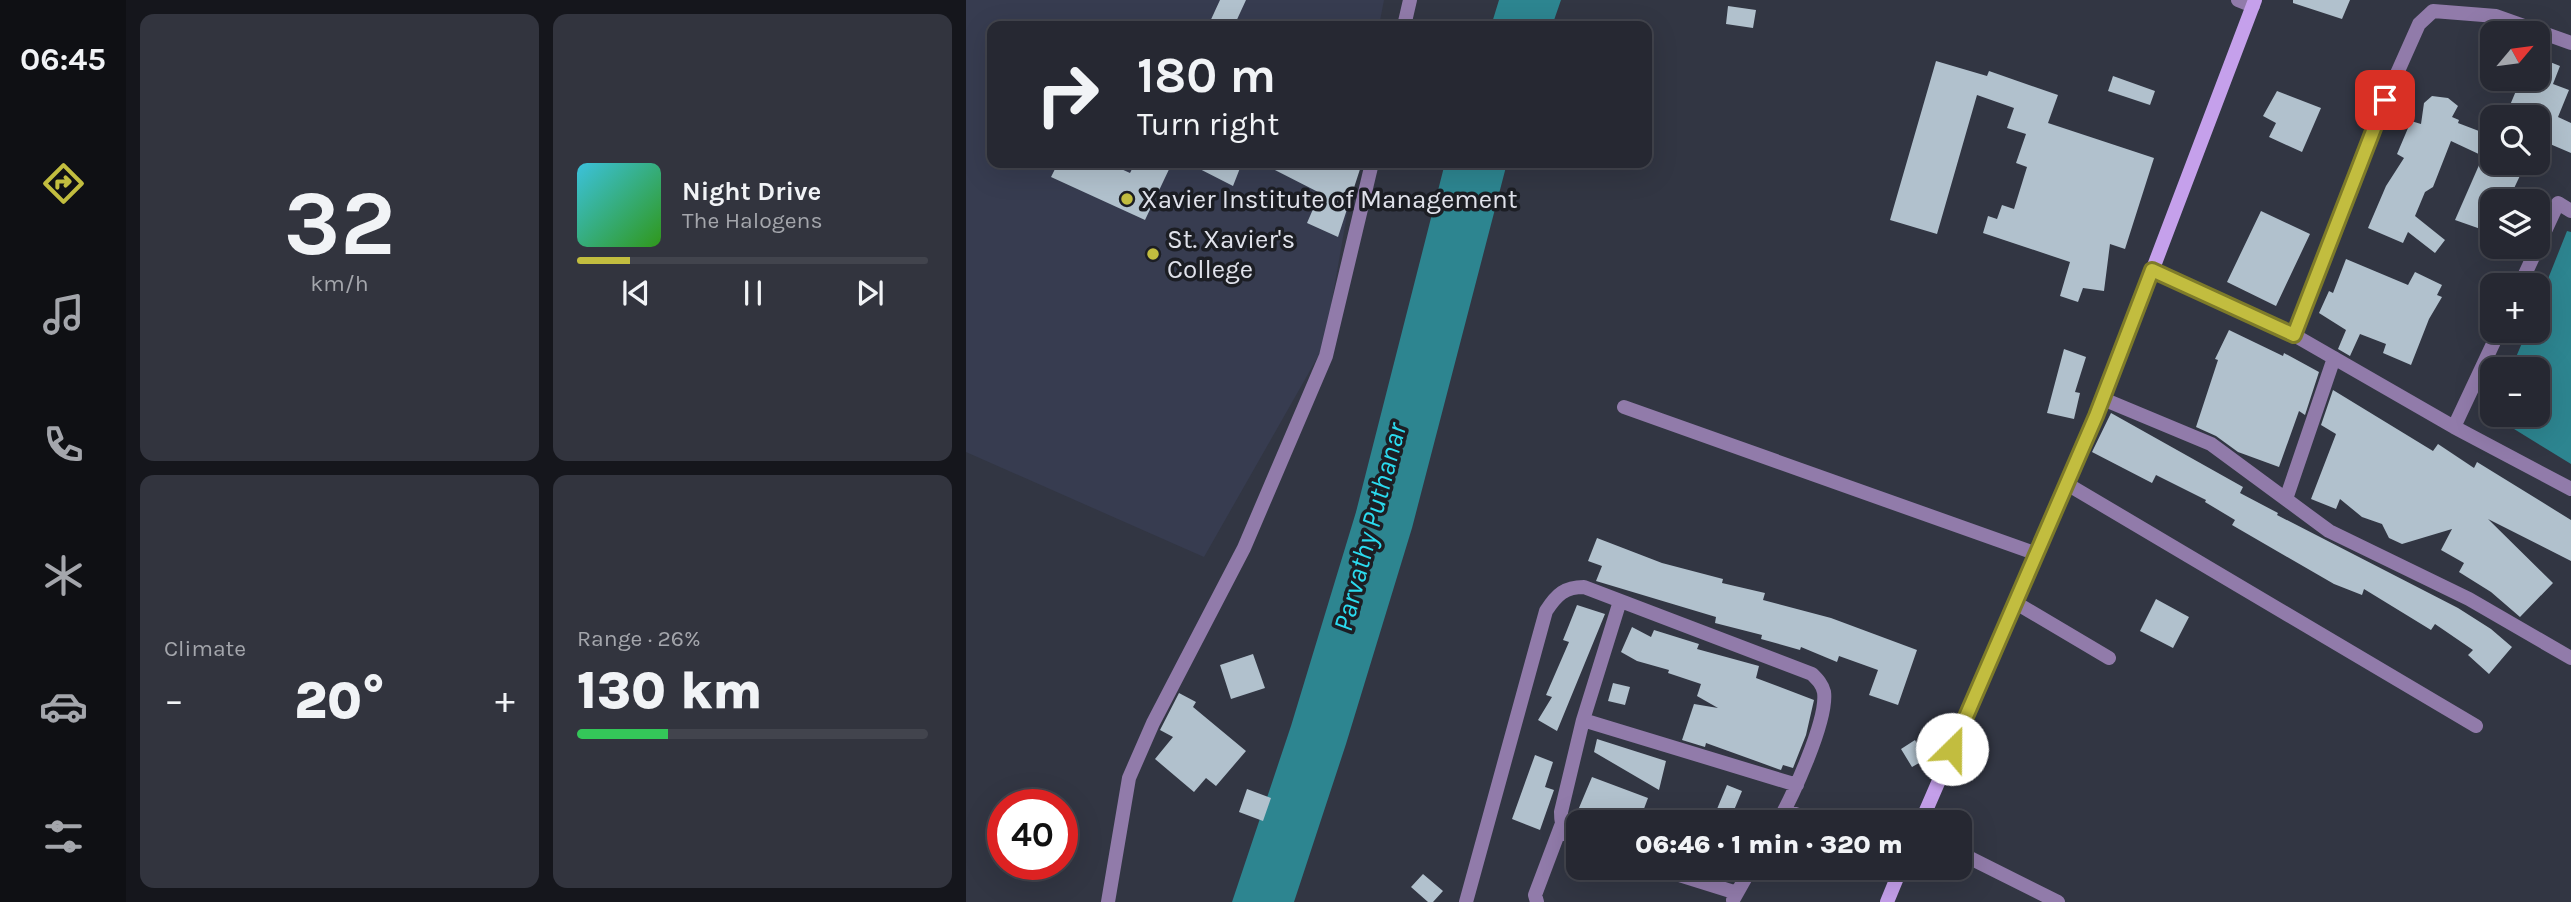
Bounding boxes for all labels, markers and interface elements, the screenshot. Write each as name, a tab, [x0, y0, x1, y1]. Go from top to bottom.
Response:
north arrow	[2480, 21, 2550, 91]
map controls	[2480, 21, 2550, 427]
text: 06:45	[20, 41, 106, 78]
text: 180 m	[1137, 47, 1276, 104]
icon: right	[1022, 49, 1113, 140]
pin	[2355, 70, 2415, 130]
icon: arrive	[2366, 81, 2404, 119]
button: search	[2480, 105, 2550, 175]
text: Turn right	[1137, 106, 1279, 143]
icon: directions	[39, 159, 88, 208]
text: 32	[284, 171, 395, 277]
text: Night Drive	[682, 176, 821, 207]
place label: Xavier Institute of Management	[1141, 184, 1518, 215]
button: layers	[2480, 189, 2550, 259]
marker: Xavier Institute of Management	[1119, 191, 1135, 207]
text: The Halogens	[682, 207, 822, 234]
place label: St. Xavier's College	[1167, 224, 1295, 285]
marker: St. Xavier's College	[1145, 246, 1161, 262]
text: km/h	[310, 270, 369, 297]
button: +	[2480, 273, 2550, 343]
icon: previous	[617, 274, 655, 312]
icon: pause	[734, 274, 772, 312]
icon: next	[851, 274, 889, 312]
icon: music	[39, 290, 88, 339]
button: −	[2480, 357, 2550, 427]
water label: Parvathy Puthanar	[1326, 418, 1414, 635]
icon: phone	[39, 420, 88, 469]
icon: climate	[39, 551, 88, 600]
text: Range · 26%	[577, 625, 701, 652]
text: Climate	[164, 635, 246, 662]
text: 130 km	[577, 660, 762, 721]
text: 20°	[294, 670, 385, 731]
text: −	[164, 678, 184, 723]
text: +	[495, 678, 515, 723]
icon: car	[39, 682, 88, 731]
position arrow	[1915, 712, 1989, 786]
speed limit sign: 40	[987, 789, 1078, 880]
icon: filters	[39, 812, 88, 861]
text: 06:46 · 1 min · 320 m	[1635, 829, 1903, 860]

